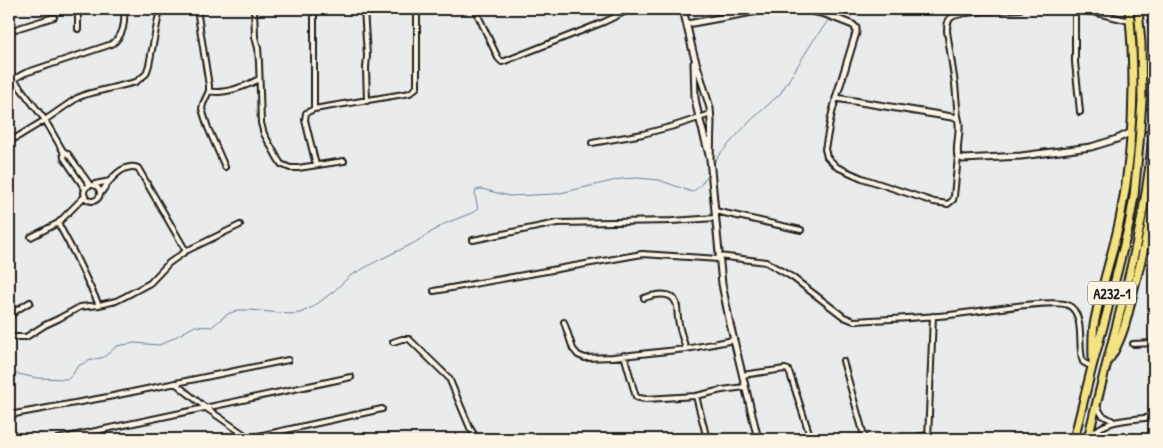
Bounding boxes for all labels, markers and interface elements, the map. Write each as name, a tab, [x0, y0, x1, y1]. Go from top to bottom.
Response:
road number: A232-1	[1088, 282, 1136, 304]

